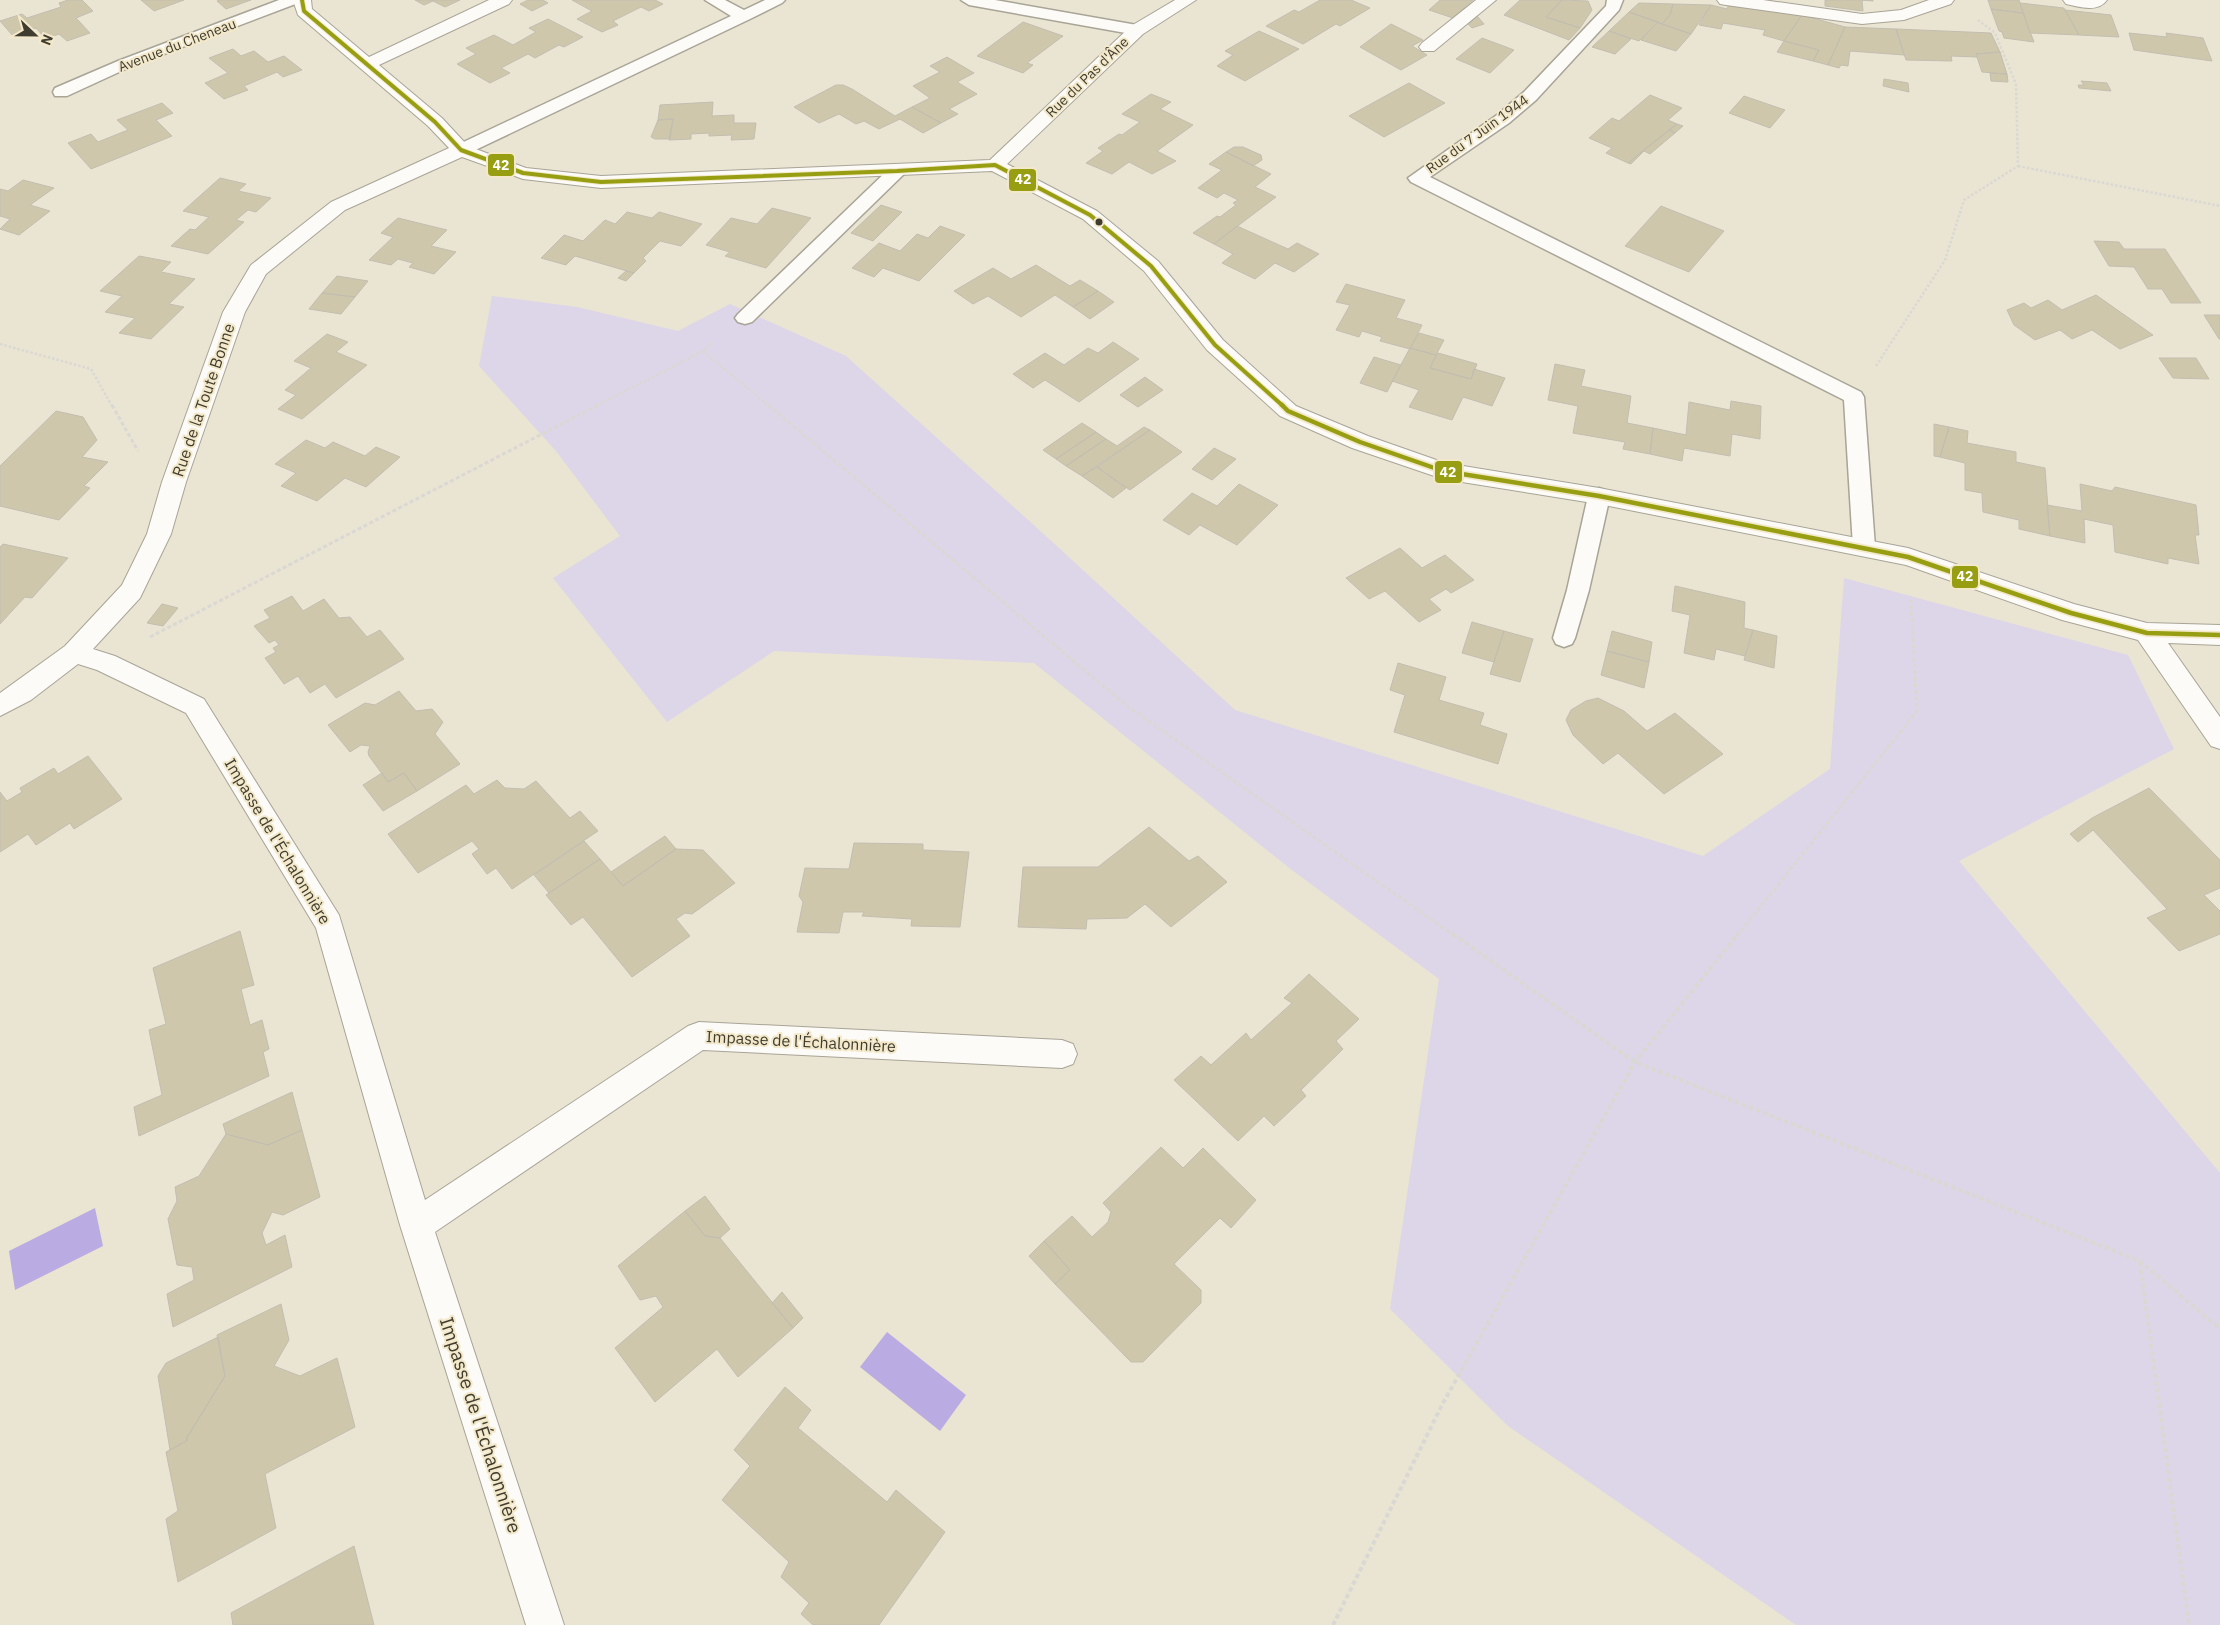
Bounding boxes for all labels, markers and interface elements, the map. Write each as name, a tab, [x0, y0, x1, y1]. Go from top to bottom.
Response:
north arrow	[10, 10, 60, 60]
street label: Avenue du Cheneau	[116, 14, 238, 76]
text: N	[37, 32, 57, 48]
street label: Rue du Pas d'Âne	[1042, 33, 1133, 121]
street label: Rue du 7 Juin 1944	[1422, 91, 1532, 177]
line badge: 42	[487, 153, 515, 177]
text: 42	[493, 156, 509, 174]
line badge: 42	[1008, 168, 1037, 192]
text: 42	[1015, 170, 1031, 188]
unlabelled marker	[1094, 217, 1104, 227]
street label: Rue de la Toute Bonne	[167, 320, 239, 479]
line badge: 42	[1434, 460, 1463, 484]
text: 42	[1440, 463, 1456, 481]
line badge: 42	[1951, 565, 1979, 589]
text: 42	[1957, 567, 1973, 585]
street label: Impasse de l'Échalonnière	[220, 754, 336, 928]
street label: Impasse de l'Échalonnière	[706, 1025, 897, 1056]
street label: Impasse de l'Échalonnière	[435, 1314, 527, 1536]

